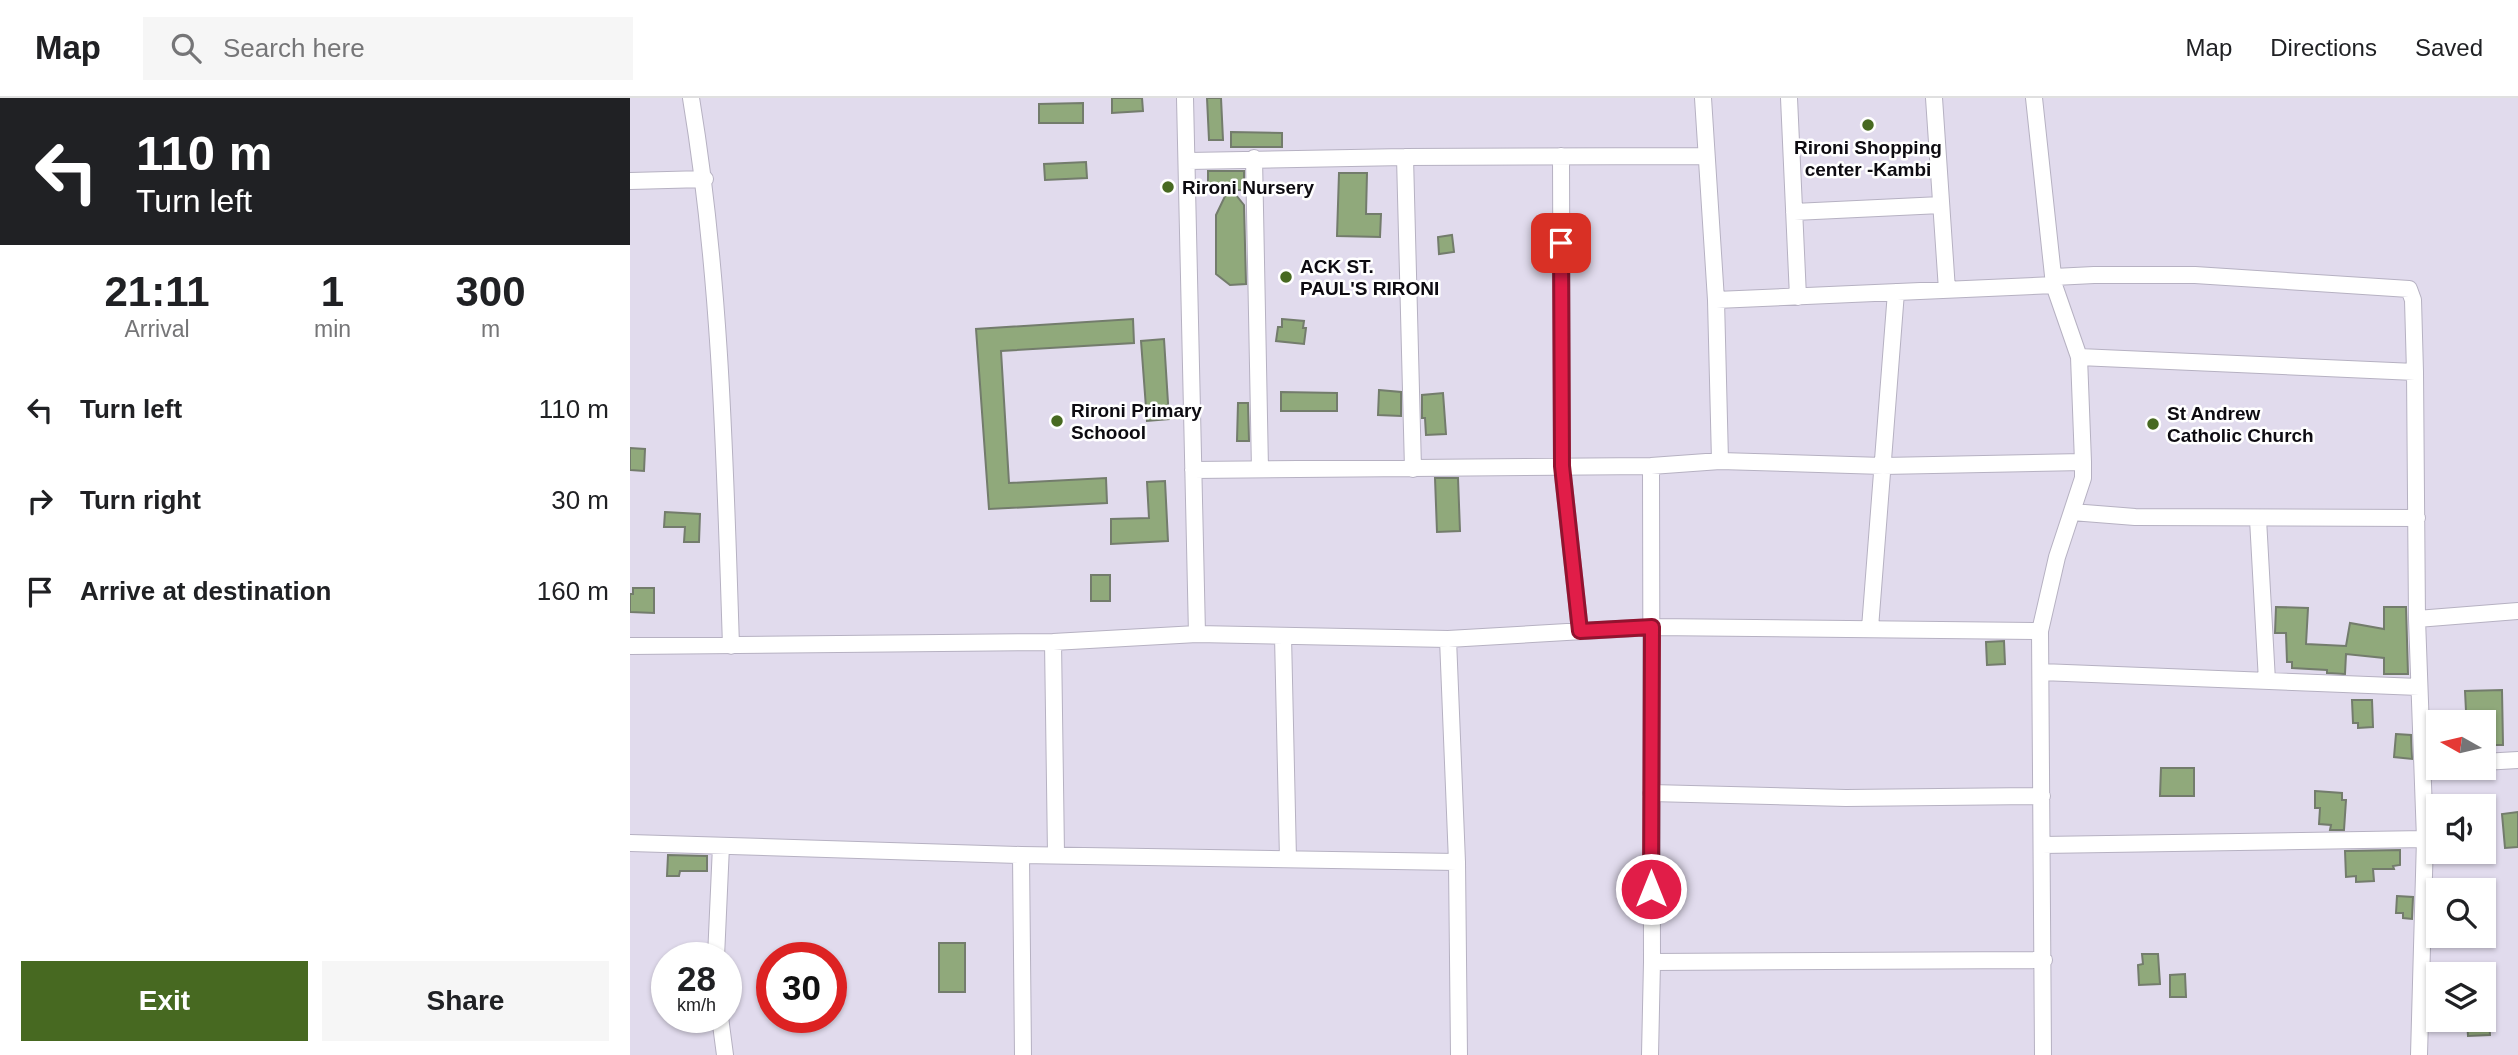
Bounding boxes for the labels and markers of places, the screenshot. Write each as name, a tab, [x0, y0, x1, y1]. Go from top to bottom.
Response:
marker: Rironi Shopping center -Kambi	[1860, 117, 1876, 133]
place label: Rironi Shopping center -Kambi	[1794, 137, 1942, 180]
place label: Rironi Nursery	[1182, 177, 1314, 198]
marker: Rironi Nursery	[1160, 179, 1176, 195]
pin	[1531, 213, 1591, 273]
place label: ACK ST. PAUL'S RIRONI	[1300, 256, 1439, 299]
marker: ACK ST. PAUL'S RIRONI	[1278, 269, 1294, 285]
place label: Rironi Primary Schoool	[1071, 400, 1202, 443]
place label: St Andrew Catholic Church	[2167, 403, 2314, 446]
marker: Rironi Primary Schoool	[1049, 413, 1065, 429]
marker: St Andrew Catholic Church	[2145, 416, 2161, 432]

